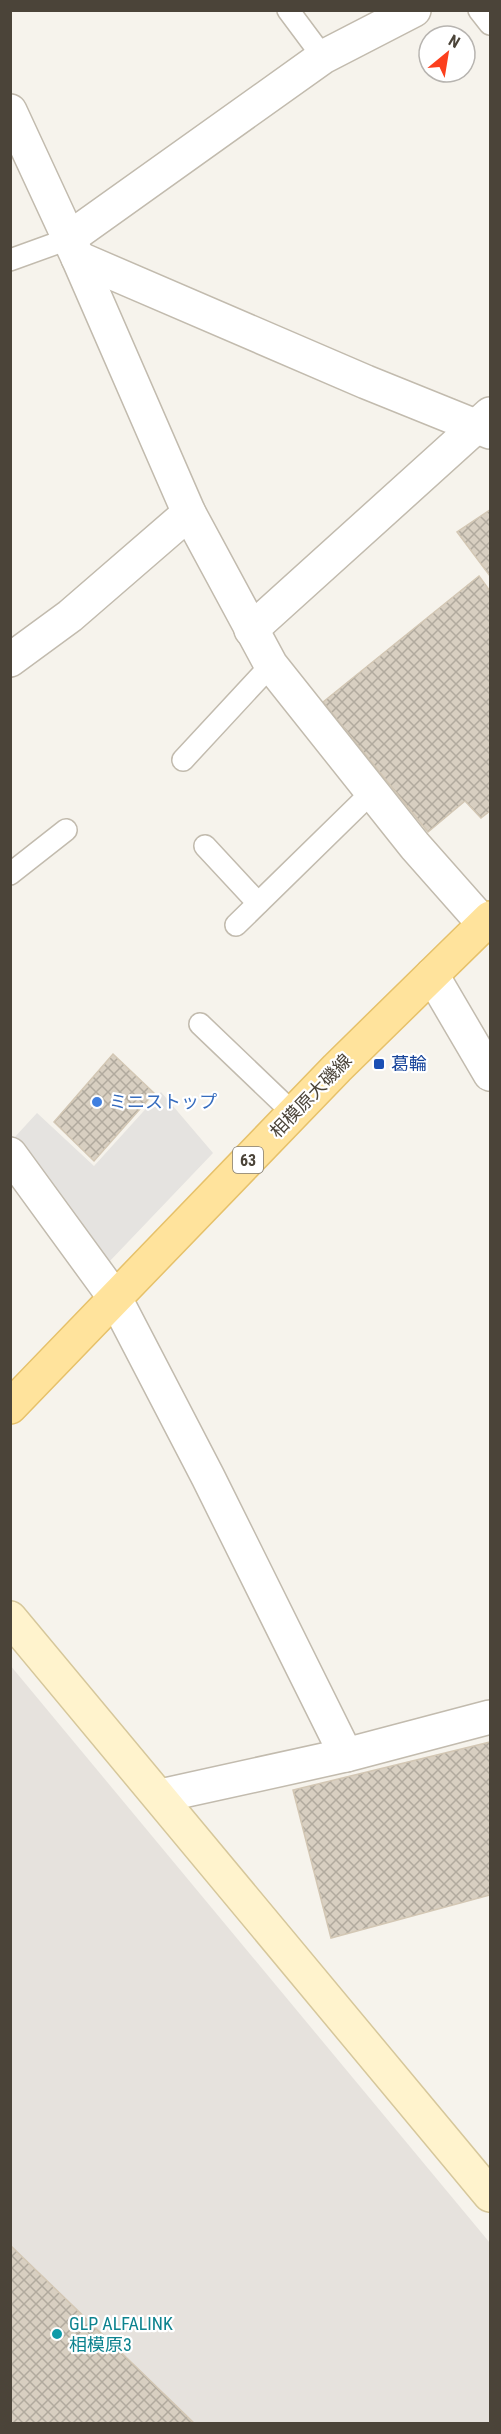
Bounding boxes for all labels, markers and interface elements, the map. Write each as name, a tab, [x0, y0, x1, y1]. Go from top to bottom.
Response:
north arrow	[417, 24, 477, 84]
text: N	[445, 31, 463, 52]
street label: 相模原大磯線	[266, 1050, 356, 1142]
place label: 葛輪	[391, 1053, 427, 1074]
marker: 葛輪	[372, 1057, 386, 1071]
place label: ミニストップ	[109, 1091, 217, 1112]
marker: ミニストップ	[90, 1095, 104, 1109]
road number: 63	[233, 1147, 263, 1173]
place label: GLP ALFALINK 相模原3	[69, 2313, 173, 2355]
marker: GLP ALFALINK 相模原3	[50, 2327, 64, 2341]

